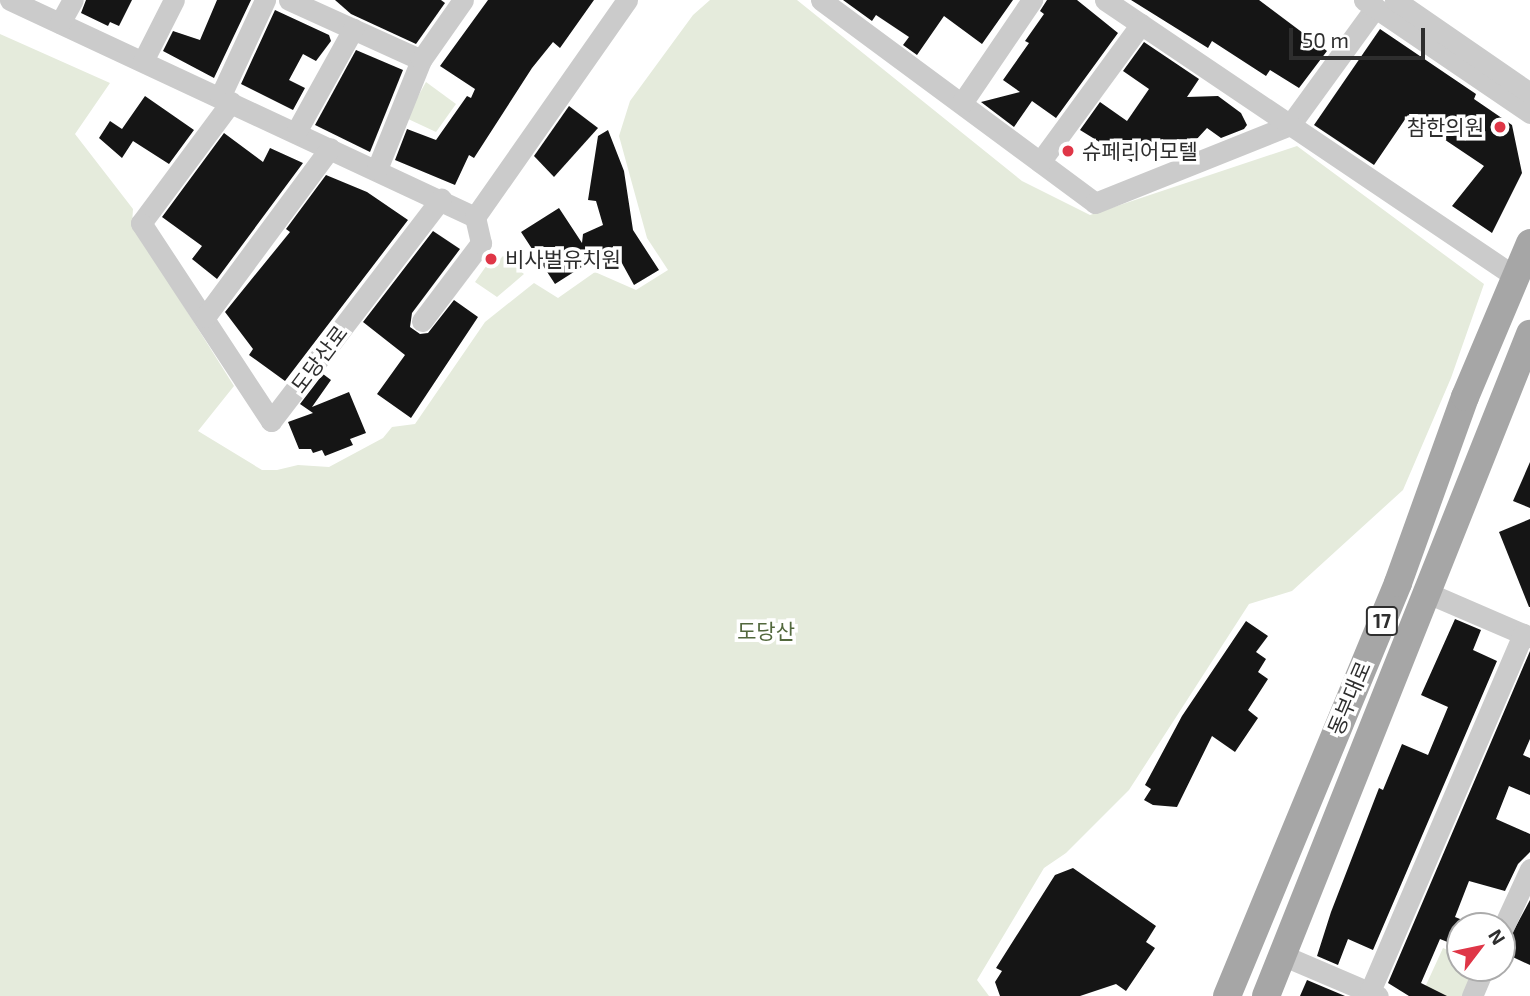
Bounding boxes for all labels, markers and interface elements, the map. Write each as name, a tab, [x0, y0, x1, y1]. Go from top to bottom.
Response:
scale bar	[1292, 14, 1428, 58]
text: 50 m	[1302, 27, 1349, 52]
place label: 참한의원	[1407, 114, 1484, 140]
marker: 참한의원	[1490, 117, 1510, 137]
place label: 슈페리어모텔	[1082, 138, 1198, 164]
marker: 슈페리어모텔	[1060, 143, 1076, 159]
place label: 비사벌유치원	[505, 246, 621, 272]
marker: 비사벌유치원	[483, 251, 499, 267]
street label: 도당산로	[286, 321, 352, 397]
road number: 17	[1364, 606, 1400, 636]
park label: 도당산	[737, 618, 795, 644]
street label: 동부대로	[1322, 658, 1376, 738]
north arrow	[1446, 912, 1516, 982]
text: N	[1484, 925, 1511, 949]

